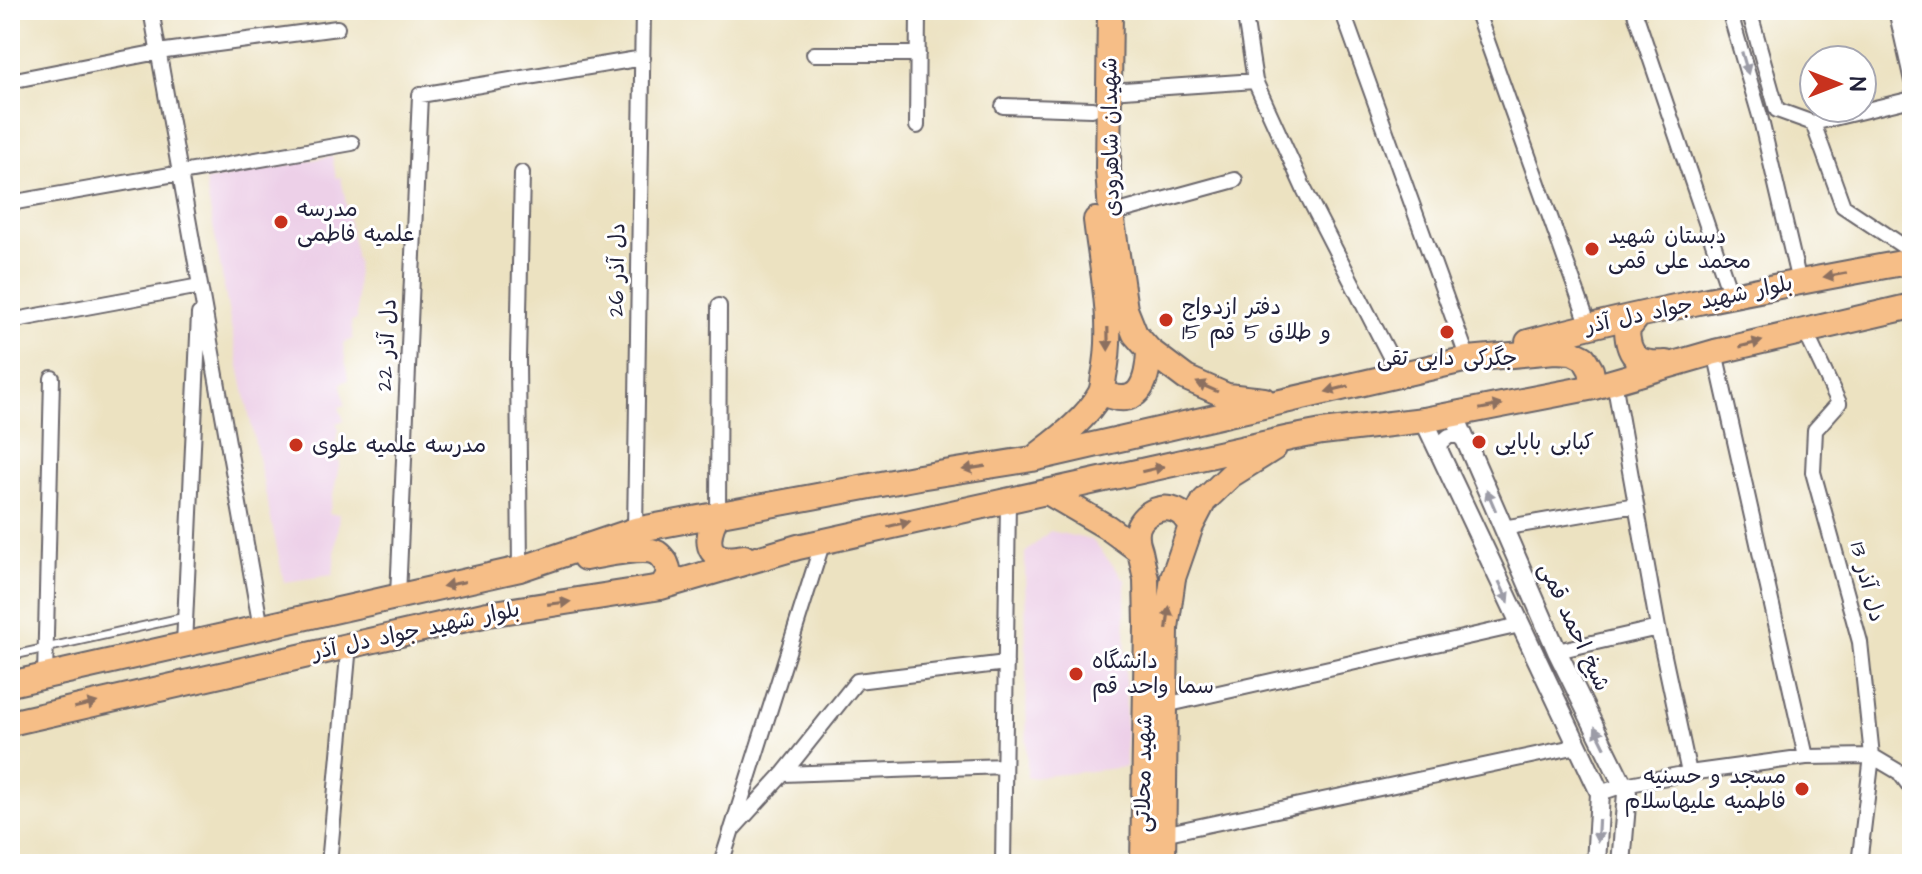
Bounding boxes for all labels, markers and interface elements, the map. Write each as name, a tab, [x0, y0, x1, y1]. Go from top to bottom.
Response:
north arrow	[1798, 44, 1878, 124]
one-way arrow	[1739, 51, 1752, 75]
street label: شهیدان شاهرودی	[1094, 57, 1128, 217]
text: N	[1841, 77, 1872, 91]
place label: مدرسه علمیه فاطمی	[297, 194, 415, 250]
marker: مدرسه علمیه فاطمی	[272, 213, 290, 231]
place label: دبستان شهید محمد علی قمی	[1608, 221, 1751, 277]
street label: دل آذر 26	[601, 223, 633, 317]
marker: دبستان شهید محمد علی قمی	[1583, 240, 1601, 258]
street label: بلوار شهید جواد دل آذر	[1580, 268, 1796, 343]
one-way arrow	[1823, 270, 1848, 282]
place label: دفتر ازدواج 15 و طلاق 5 قم	[1182, 292, 1331, 348]
street label: دل آذر 22	[369, 298, 405, 392]
marker: دفتر ازدواج 15 و طلاق 5 قم	[1157, 311, 1175, 329]
marker: جگرکی دایی تقی	[1438, 323, 1456, 341]
one-way arrow	[1101, 327, 1114, 352]
one-way arrow	[1738, 337, 1763, 349]
place label: جگرکی دایی تقی	[1377, 343, 1517, 374]
one-way arrow	[1195, 380, 1218, 393]
one-way arrow	[1325, 383, 1350, 396]
one-way arrow	[1479, 400, 1504, 413]
place label: کبابی بابایی	[1495, 427, 1594, 458]
place label: مدرسه علمیه علوی	[312, 430, 486, 461]
marker: کبابی بابایی	[1470, 433, 1488, 451]
marker: مدرسه علمیه علوی	[287, 436, 305, 454]
one-way arrow	[1141, 462, 1166, 475]
one-way arrow	[961, 463, 986, 475]
one-way arrow	[1485, 489, 1498, 512]
one-way arrow	[887, 517, 912, 530]
street label: دل آذر 13	[1841, 539, 1893, 625]
street label: شیخ احمد قمی	[1531, 557, 1617, 697]
one-way arrow	[441, 578, 466, 591]
one-way arrow	[1498, 581, 1511, 604]
street label: بلوار شهید جواد دل آذر	[307, 594, 523, 669]
one-way arrow	[547, 596, 572, 609]
one-way arrow	[1162, 605, 1175, 630]
place label: دانشگاه سما واحد قم	[1092, 646, 1214, 702]
marker: دانشگاه سما واحد قم	[1067, 665, 1085, 683]
one-way arrow	[74, 699, 99, 711]
street label: شهید محلاتی	[1127, 713, 1161, 833]
one-way arrow	[1593, 725, 1607, 748]
place label: مسجد و حسنیه فاطمیه علیهاسلام	[1624, 761, 1786, 817]
marker: مسجد و حسنیه فاطمیه علیهاسلام	[1793, 780, 1811, 798]
one-way arrow	[1591, 819, 1604, 844]

